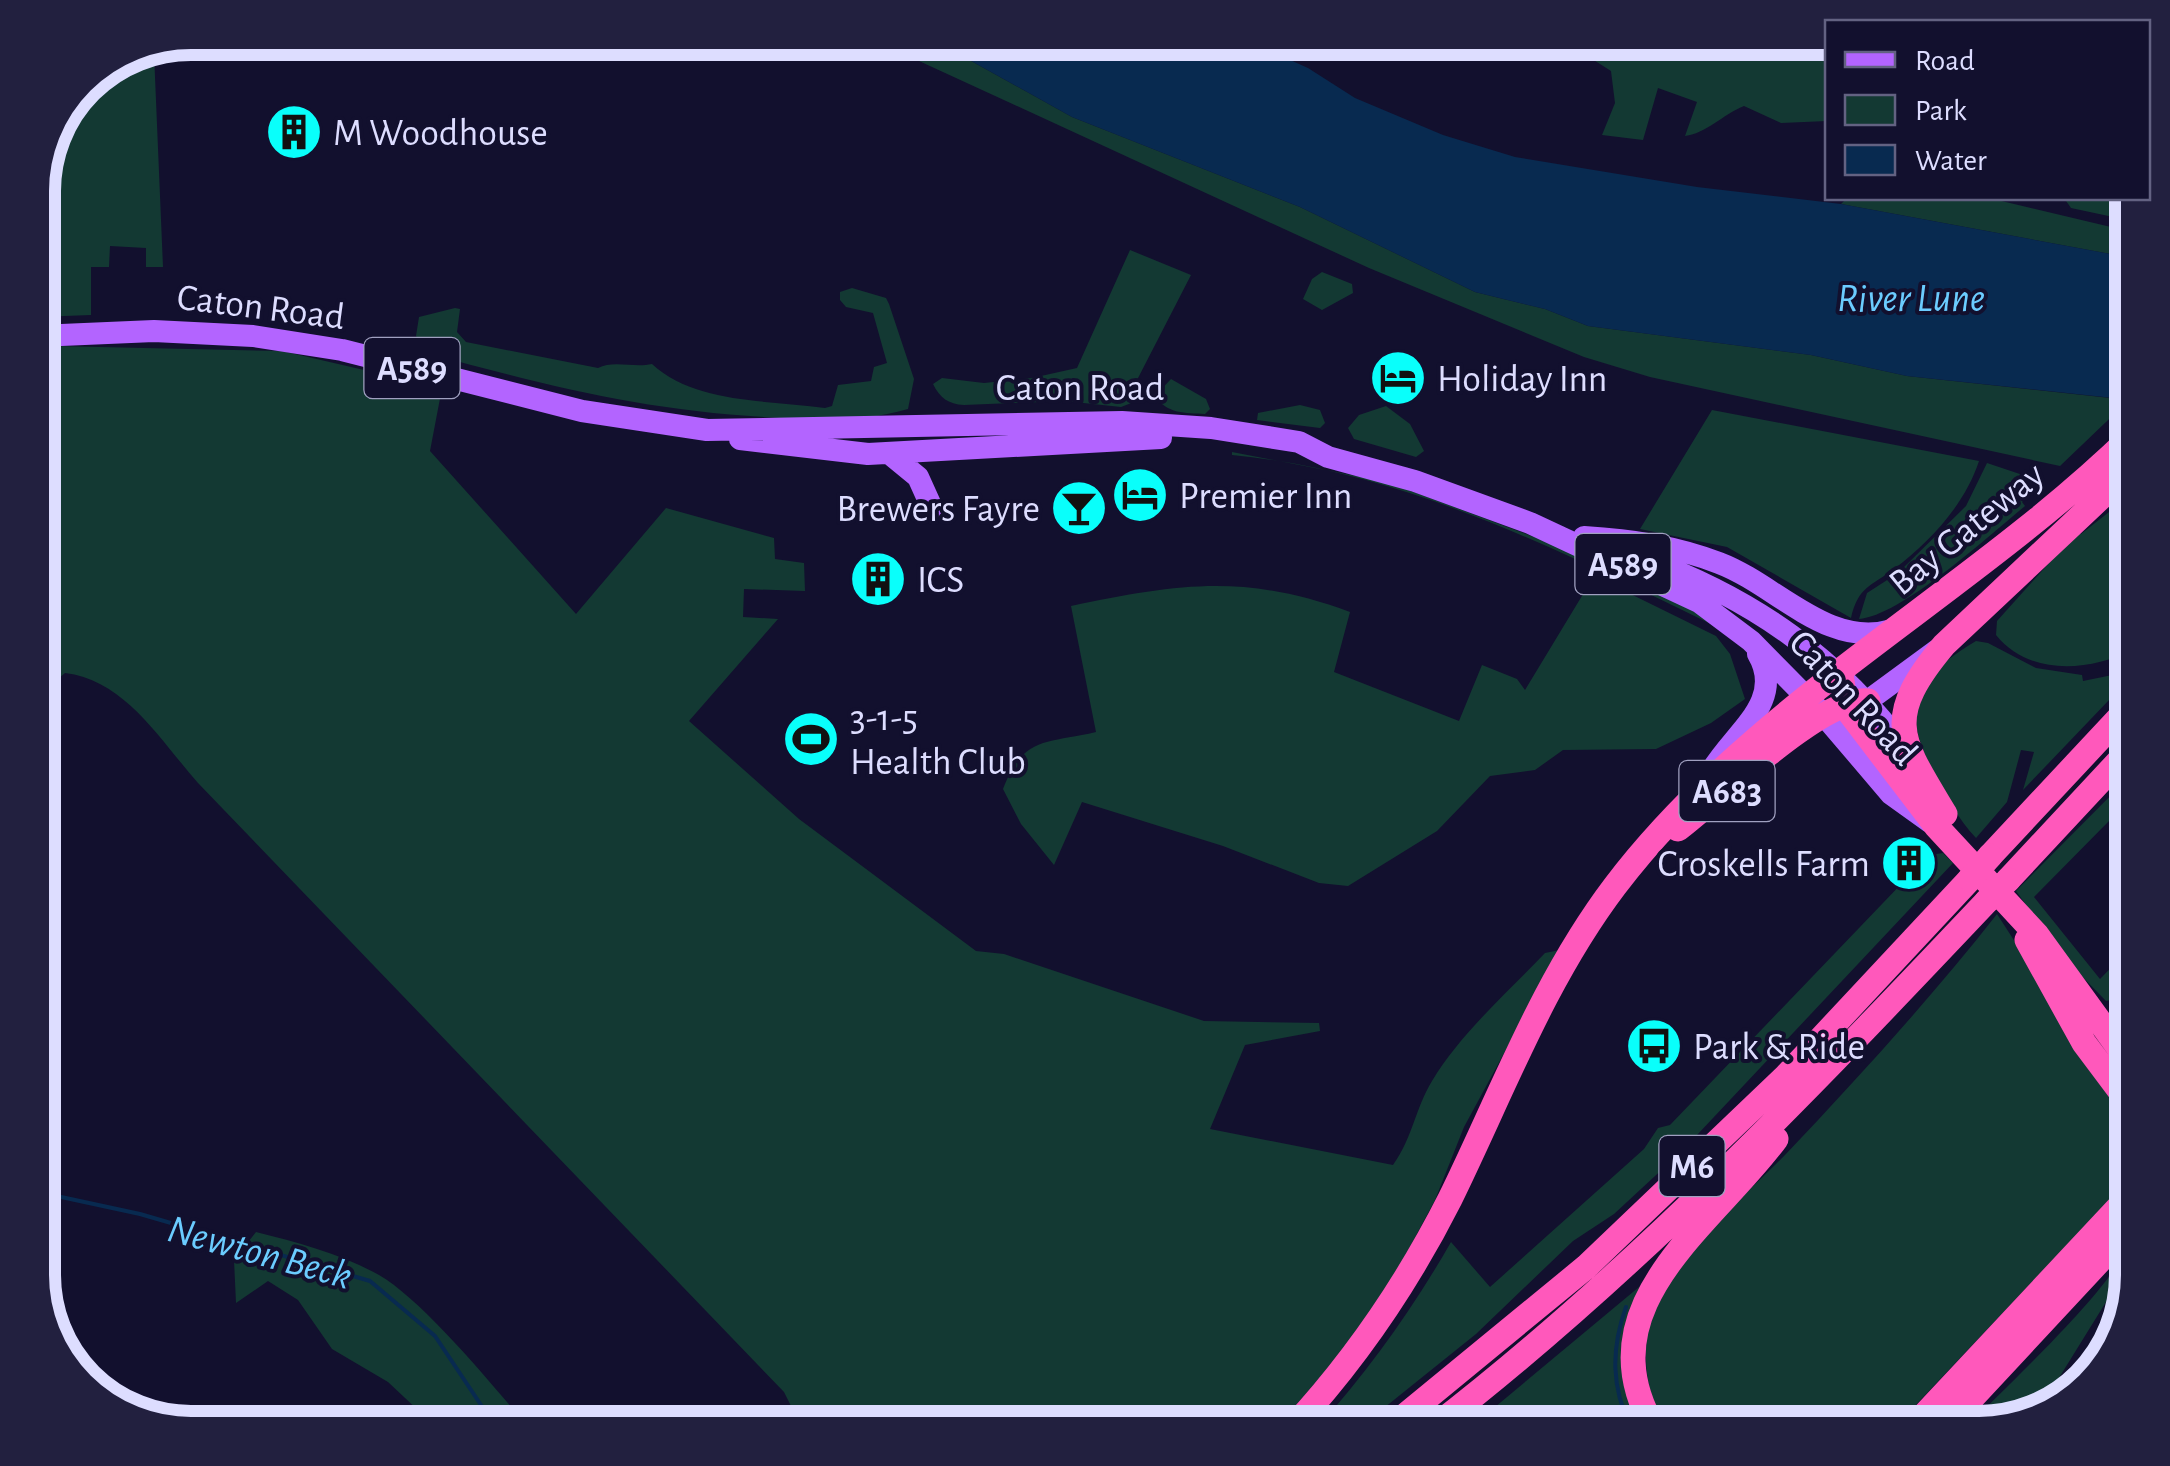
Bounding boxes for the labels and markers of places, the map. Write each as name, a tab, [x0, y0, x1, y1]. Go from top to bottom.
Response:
building icon: M Woodhouse	[264, 102, 324, 162]
place label: M Woodhouse	[333, 115, 548, 153]
hotel icon: Holiday Inn	[1368, 348, 1428, 408]
place label: Holiday Inn	[1437, 361, 1607, 399]
hotel icon: Premier Inn	[1110, 465, 1170, 525]
bar icon: Brewers Fayre	[1049, 478, 1109, 538]
place label: Premier Inn	[1179, 478, 1352, 516]
place label: Brewers Fayre	[837, 491, 1040, 529]
building icon: ICS	[848, 549, 908, 609]
place label: ICS	[917, 562, 964, 600]
place label: 3-1-5 Health Club	[850, 700, 1026, 782]
sports icon: 3-1-5 Health Club	[781, 709, 841, 769]
building icon: Croskells Farm	[1879, 833, 1939, 893]
place label: Croskells Farm	[1657, 846, 1870, 884]
bus stop icon: Park & Ride	[1624, 1016, 1684, 1076]
place label: Park & Ride	[1693, 1029, 1865, 1067]

